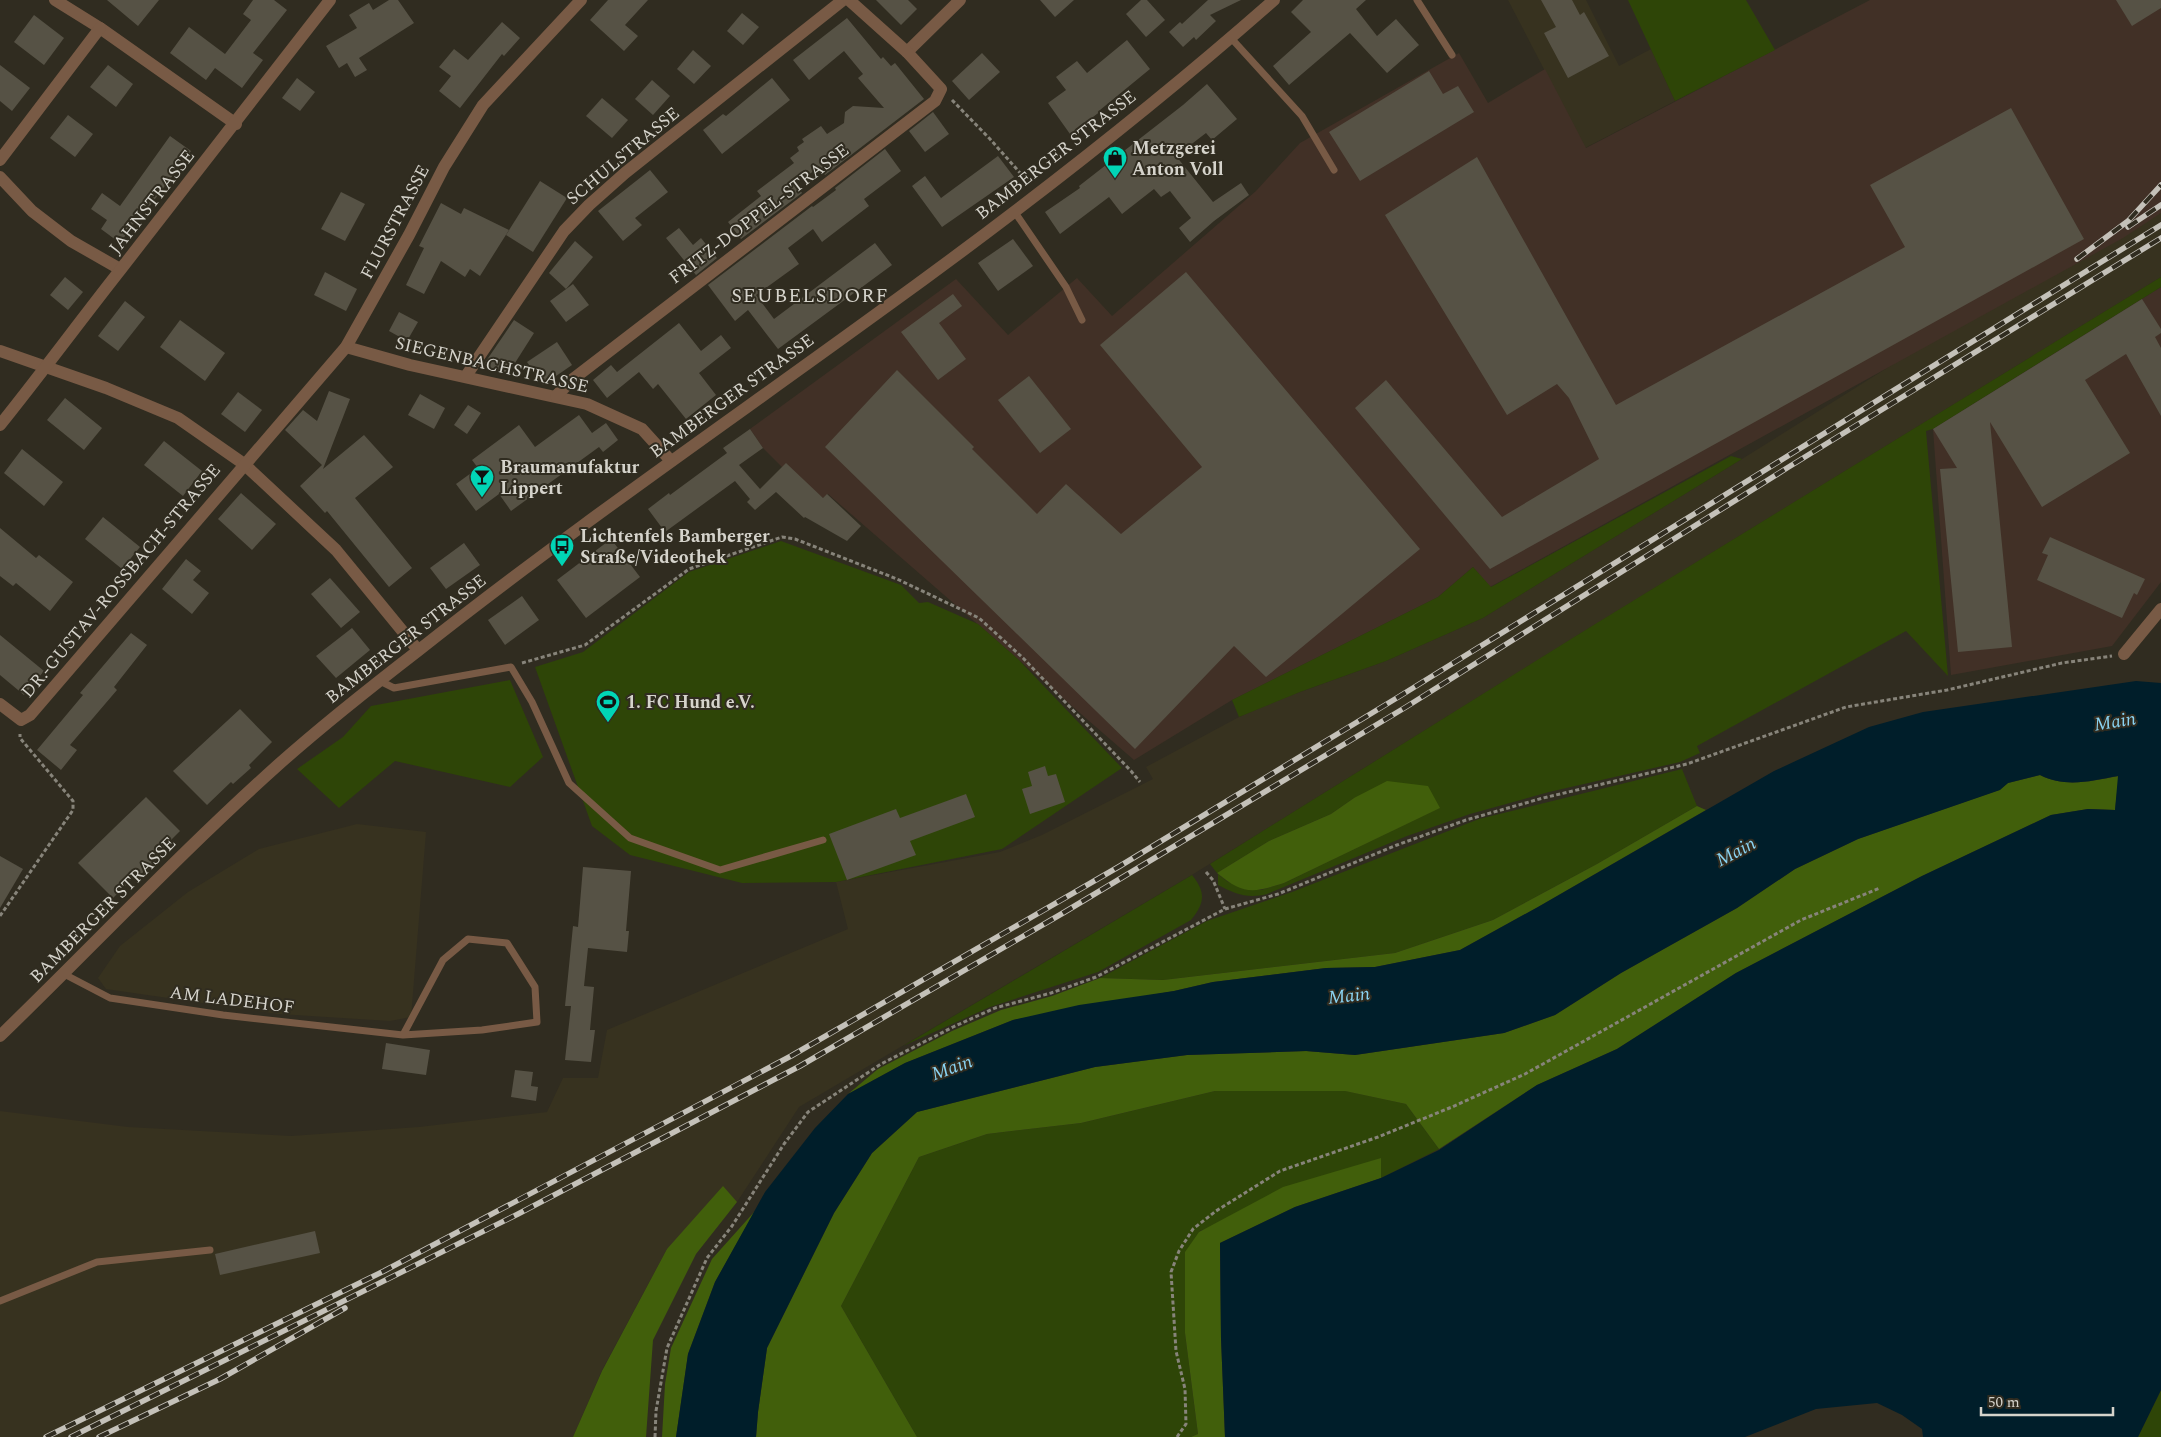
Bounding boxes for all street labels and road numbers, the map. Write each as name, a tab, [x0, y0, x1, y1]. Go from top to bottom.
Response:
street label: BAMBERGER STRASSE	[970, 84, 1142, 226]
street label: SCHULSTRASSE	[560, 100, 686, 212]
street label: FRITZ-DOPPEL-STRASSE	[663, 137, 855, 291]
street label: JAHNSTRASSE	[102, 144, 202, 260]
street label: FLURSTRASSE	[353, 160, 437, 284]
street label: BAMBERGER STRASSE	[644, 327, 820, 465]
street label: SIEGENBACHSTRASSE	[392, 330, 592, 400]
street label: DR.-GUSTAV-ROSSBACH-STRASSE	[15, 458, 227, 704]
street label: BAMBERGER STRASSE	[320, 568, 492, 710]
street label: BAMBERGER STRASSE	[24, 831, 182, 989]
street label: AM LADEHOF	[168, 979, 296, 1021]

